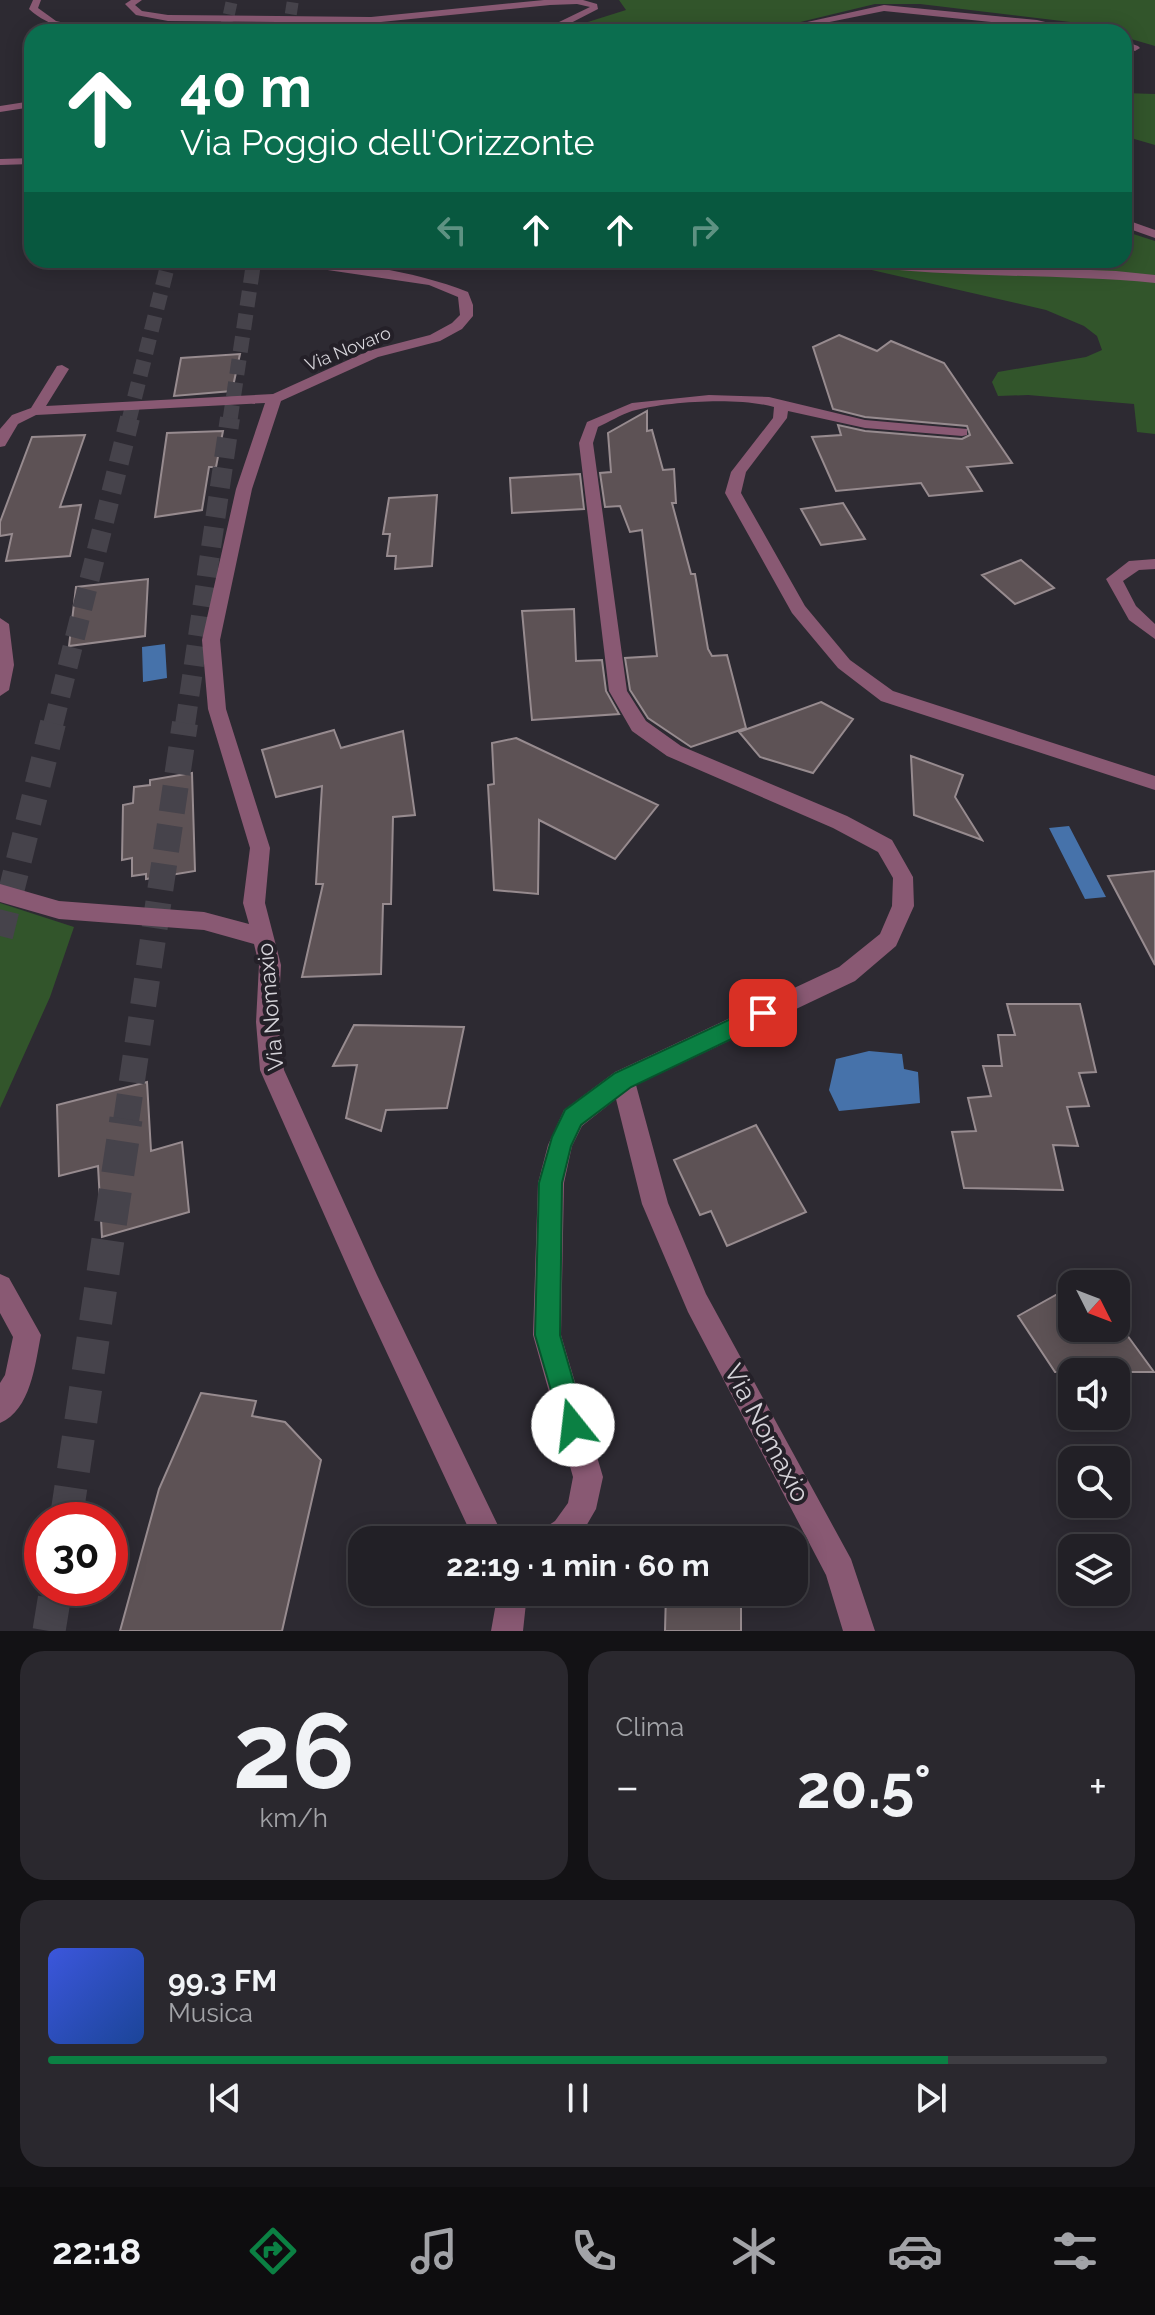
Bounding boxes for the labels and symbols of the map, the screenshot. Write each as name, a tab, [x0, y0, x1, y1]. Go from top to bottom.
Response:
street label: Via Novaro	[302, 322, 394, 375]
street label: Via Nomaxio	[251, 942, 289, 1072]
pin	[729, 979, 797, 1047]
north arrow	[1058, 1270, 1130, 1342]
street label: Via Nomaxio	[718, 1359, 816, 1507]
position arrow	[531, 1383, 615, 1467]
speed limit sign: 30	[24, 1502, 128, 1606]

